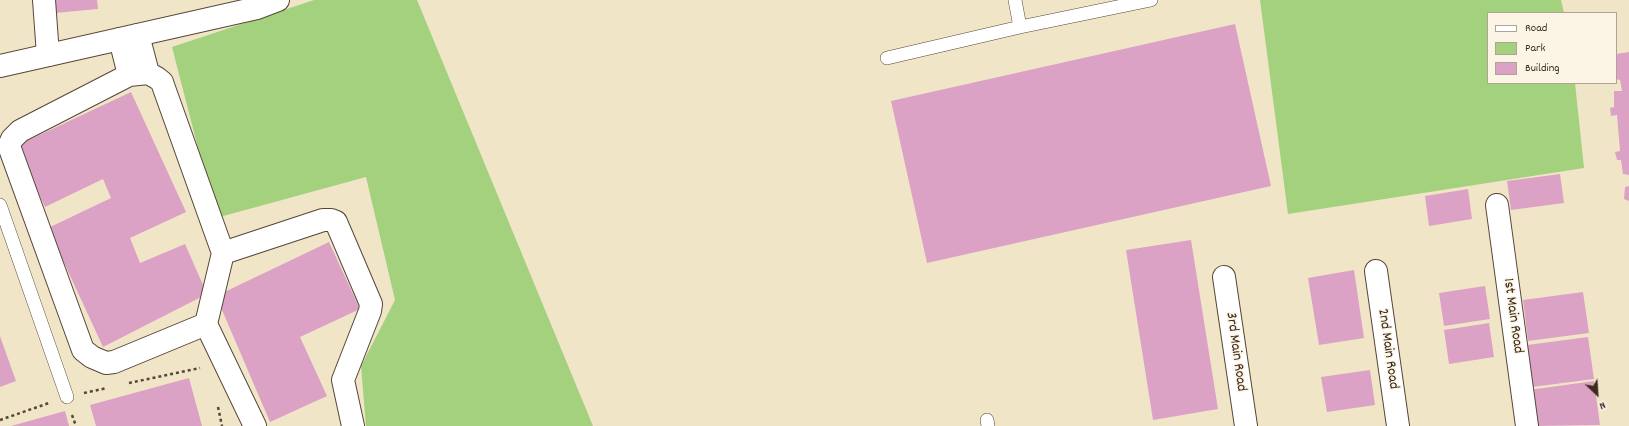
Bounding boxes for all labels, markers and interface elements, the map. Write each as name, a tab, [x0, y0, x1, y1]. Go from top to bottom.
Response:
legend	[1487, 12, 1617, 84]
text: Road	[1525, 20, 1547, 37]
text: Park	[1525, 40, 1545, 57]
text: Building	[1525, 60, 1560, 77]
street label: 1st Main Road	[1498, 277, 1526, 355]
street label: 2nd Main Road	[1372, 308, 1402, 390]
street label: 3rd Main Road	[1221, 311, 1249, 393]
north arrow	[1577, 374, 1617, 414]
text: N	[1596, 396, 1608, 413]

